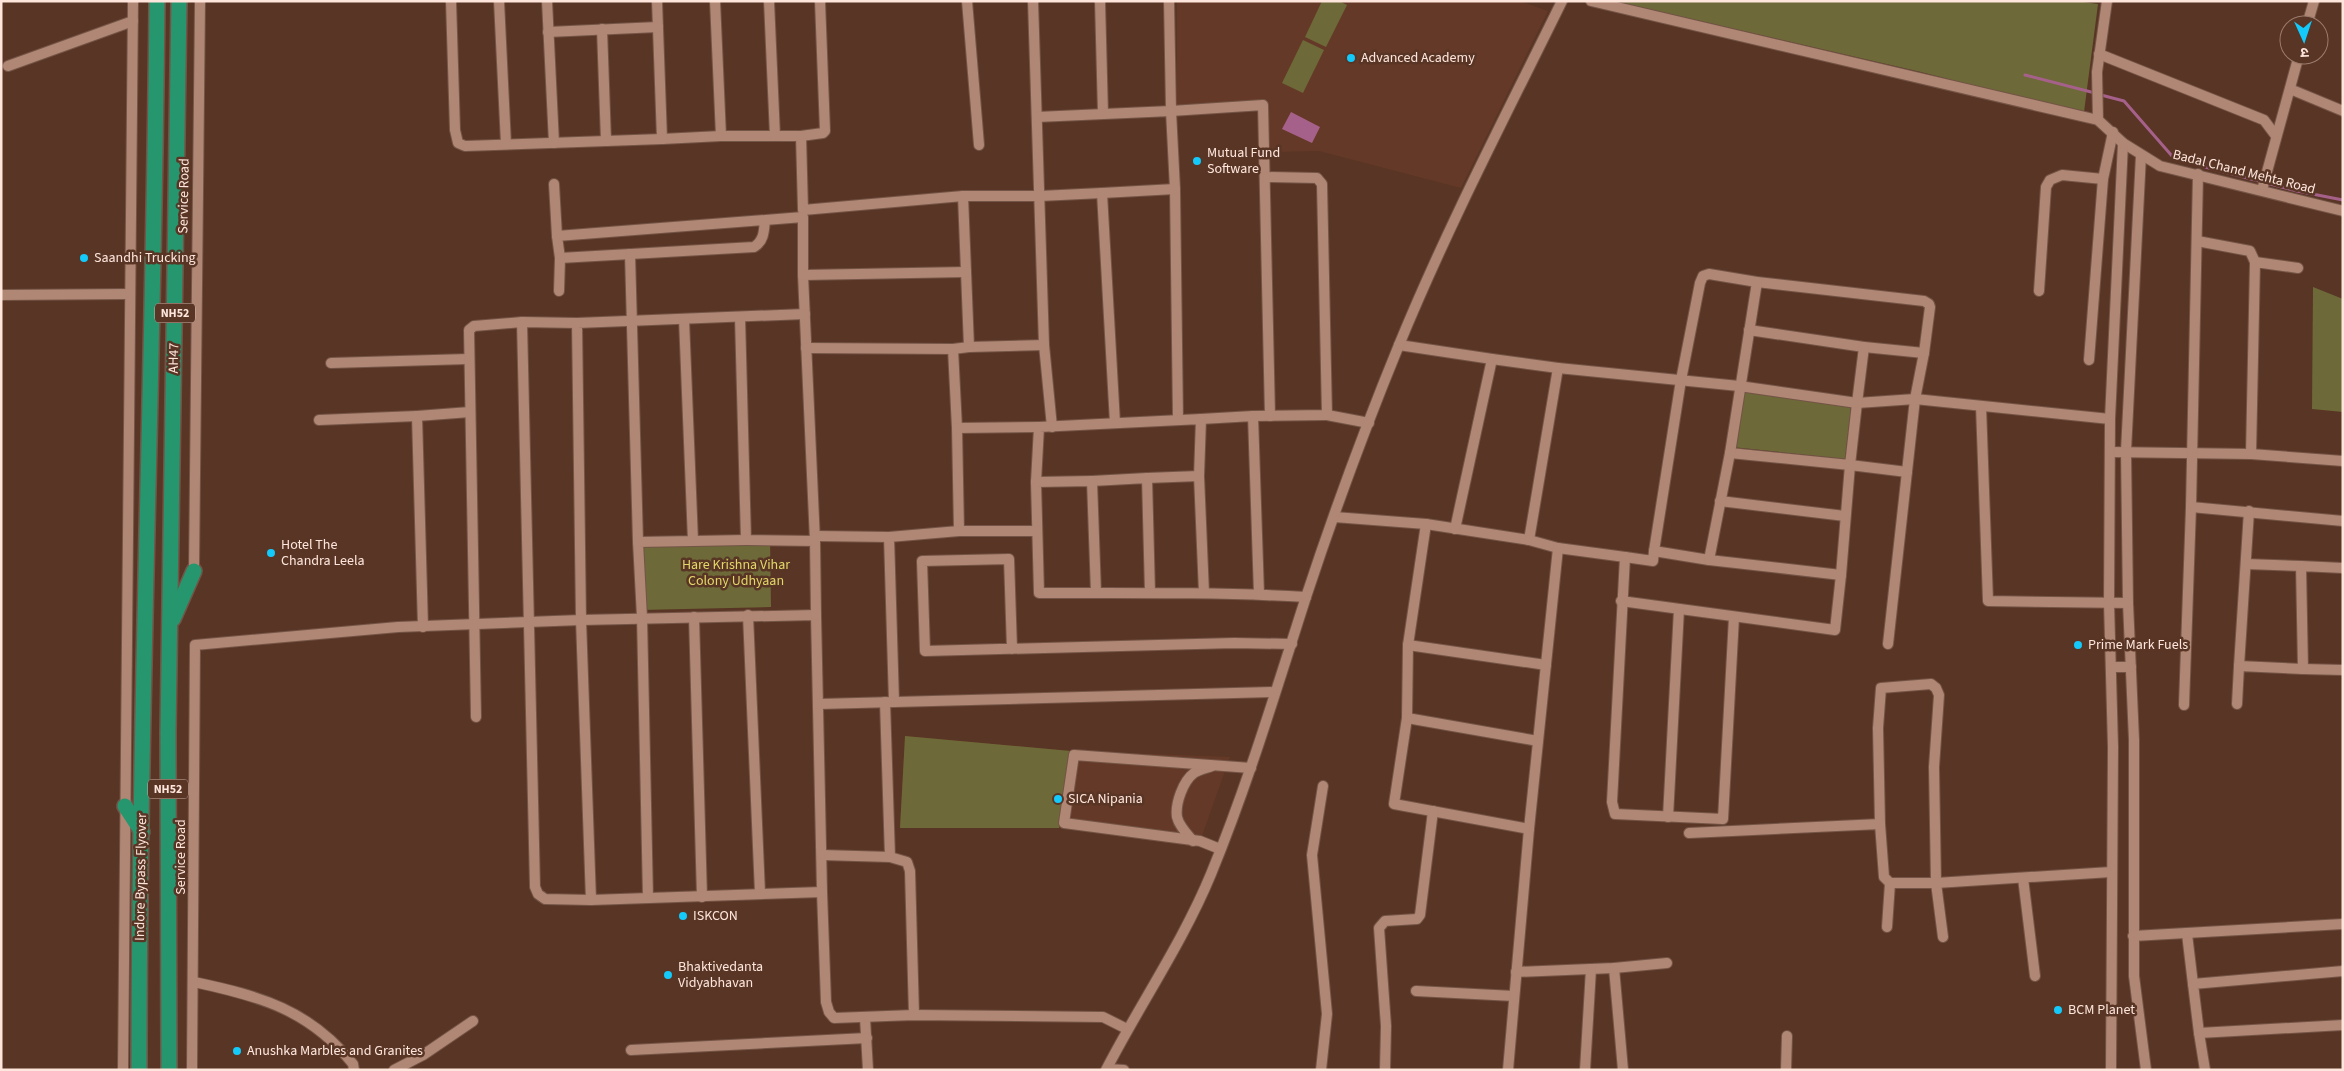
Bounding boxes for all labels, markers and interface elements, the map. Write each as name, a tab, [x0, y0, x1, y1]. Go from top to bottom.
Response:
north arrow	[2279, 15, 2329, 65]
text: उ	[2299, 42, 2309, 62]
place label: Advanced Academy	[1361, 48, 1475, 68]
marker: Advanced Academy	[1345, 52, 1357, 64]
place label: Mutual Fund Software	[1207, 143, 1280, 179]
street label: Badal Chand Mehta Road	[2171, 145, 2317, 199]
marker: Mutual Fund Software	[1191, 155, 1203, 167]
street label: Service Road	[173, 158, 195, 234]
place label: Saandhi Trucking	[94, 248, 196, 268]
marker: Saandhi Trucking	[78, 252, 90, 264]
road number: NH52	[155, 304, 195, 322]
street label: AH47	[164, 342, 184, 374]
place label: Hotel The Chandra Leela	[281, 535, 365, 571]
marker: Hotel The Chandra Leela	[265, 547, 277, 559]
park label: Hare Krishna Vihar Colony Udhyaan	[682, 555, 790, 591]
place label: Prime Mark Fuels	[2088, 635, 2188, 655]
marker: Prime Mark Fuels	[2072, 639, 2084, 651]
road number: NH52	[148, 780, 188, 799]
place label: SICA Nipania	[1068, 789, 1143, 809]
marker: SICA Nipania	[1052, 793, 1064, 805]
street label: Indore Bypass Flyover	[130, 813, 152, 941]
street label: Service Road	[171, 819, 191, 895]
place label: ISKCON	[693, 906, 738, 926]
marker: ISKCON	[677, 910, 689, 922]
place label: Bhaktivedanta Vidyabhavan	[678, 957, 763, 993]
marker: Bhaktivedanta Vidyabhavan	[662, 969, 674, 981]
place label: BCM Planet	[2068, 1000, 2135, 1020]
marker: BCM Planet	[2052, 1004, 2064, 1016]
place label: Anushka Marbles and Granites	[247, 1041, 423, 1061]
marker: Anushka Marbles and Granites	[231, 1045, 243, 1057]

